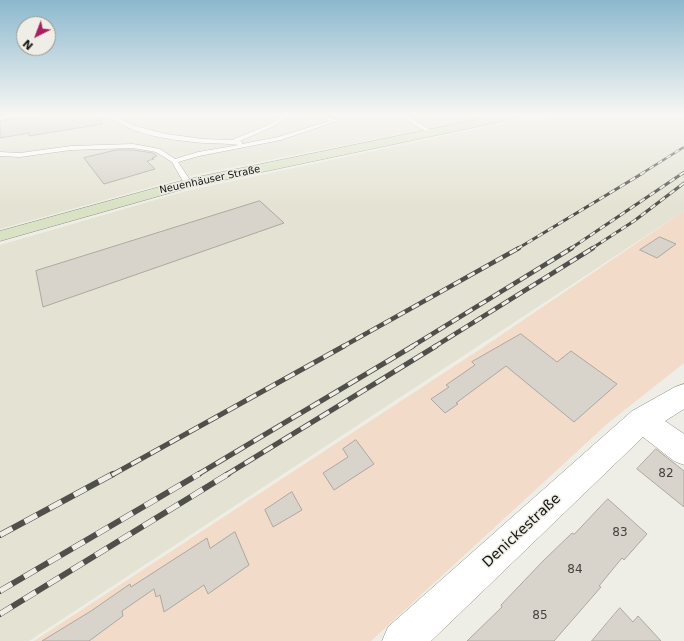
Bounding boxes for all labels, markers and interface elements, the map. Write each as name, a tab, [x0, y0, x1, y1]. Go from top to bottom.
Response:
north arrow	[16, 16, 56, 56]
text: N	[21, 37, 36, 52]
street label: Neuenhäuser Straße	[158, 163, 262, 197]
house number: 82	[658, 467, 674, 481]
street label: Denickestraße	[479, 491, 565, 571]
house number: 83	[612, 526, 628, 540]
house number: 84	[567, 563, 583, 577]
house number: 85	[532, 609, 548, 623]

